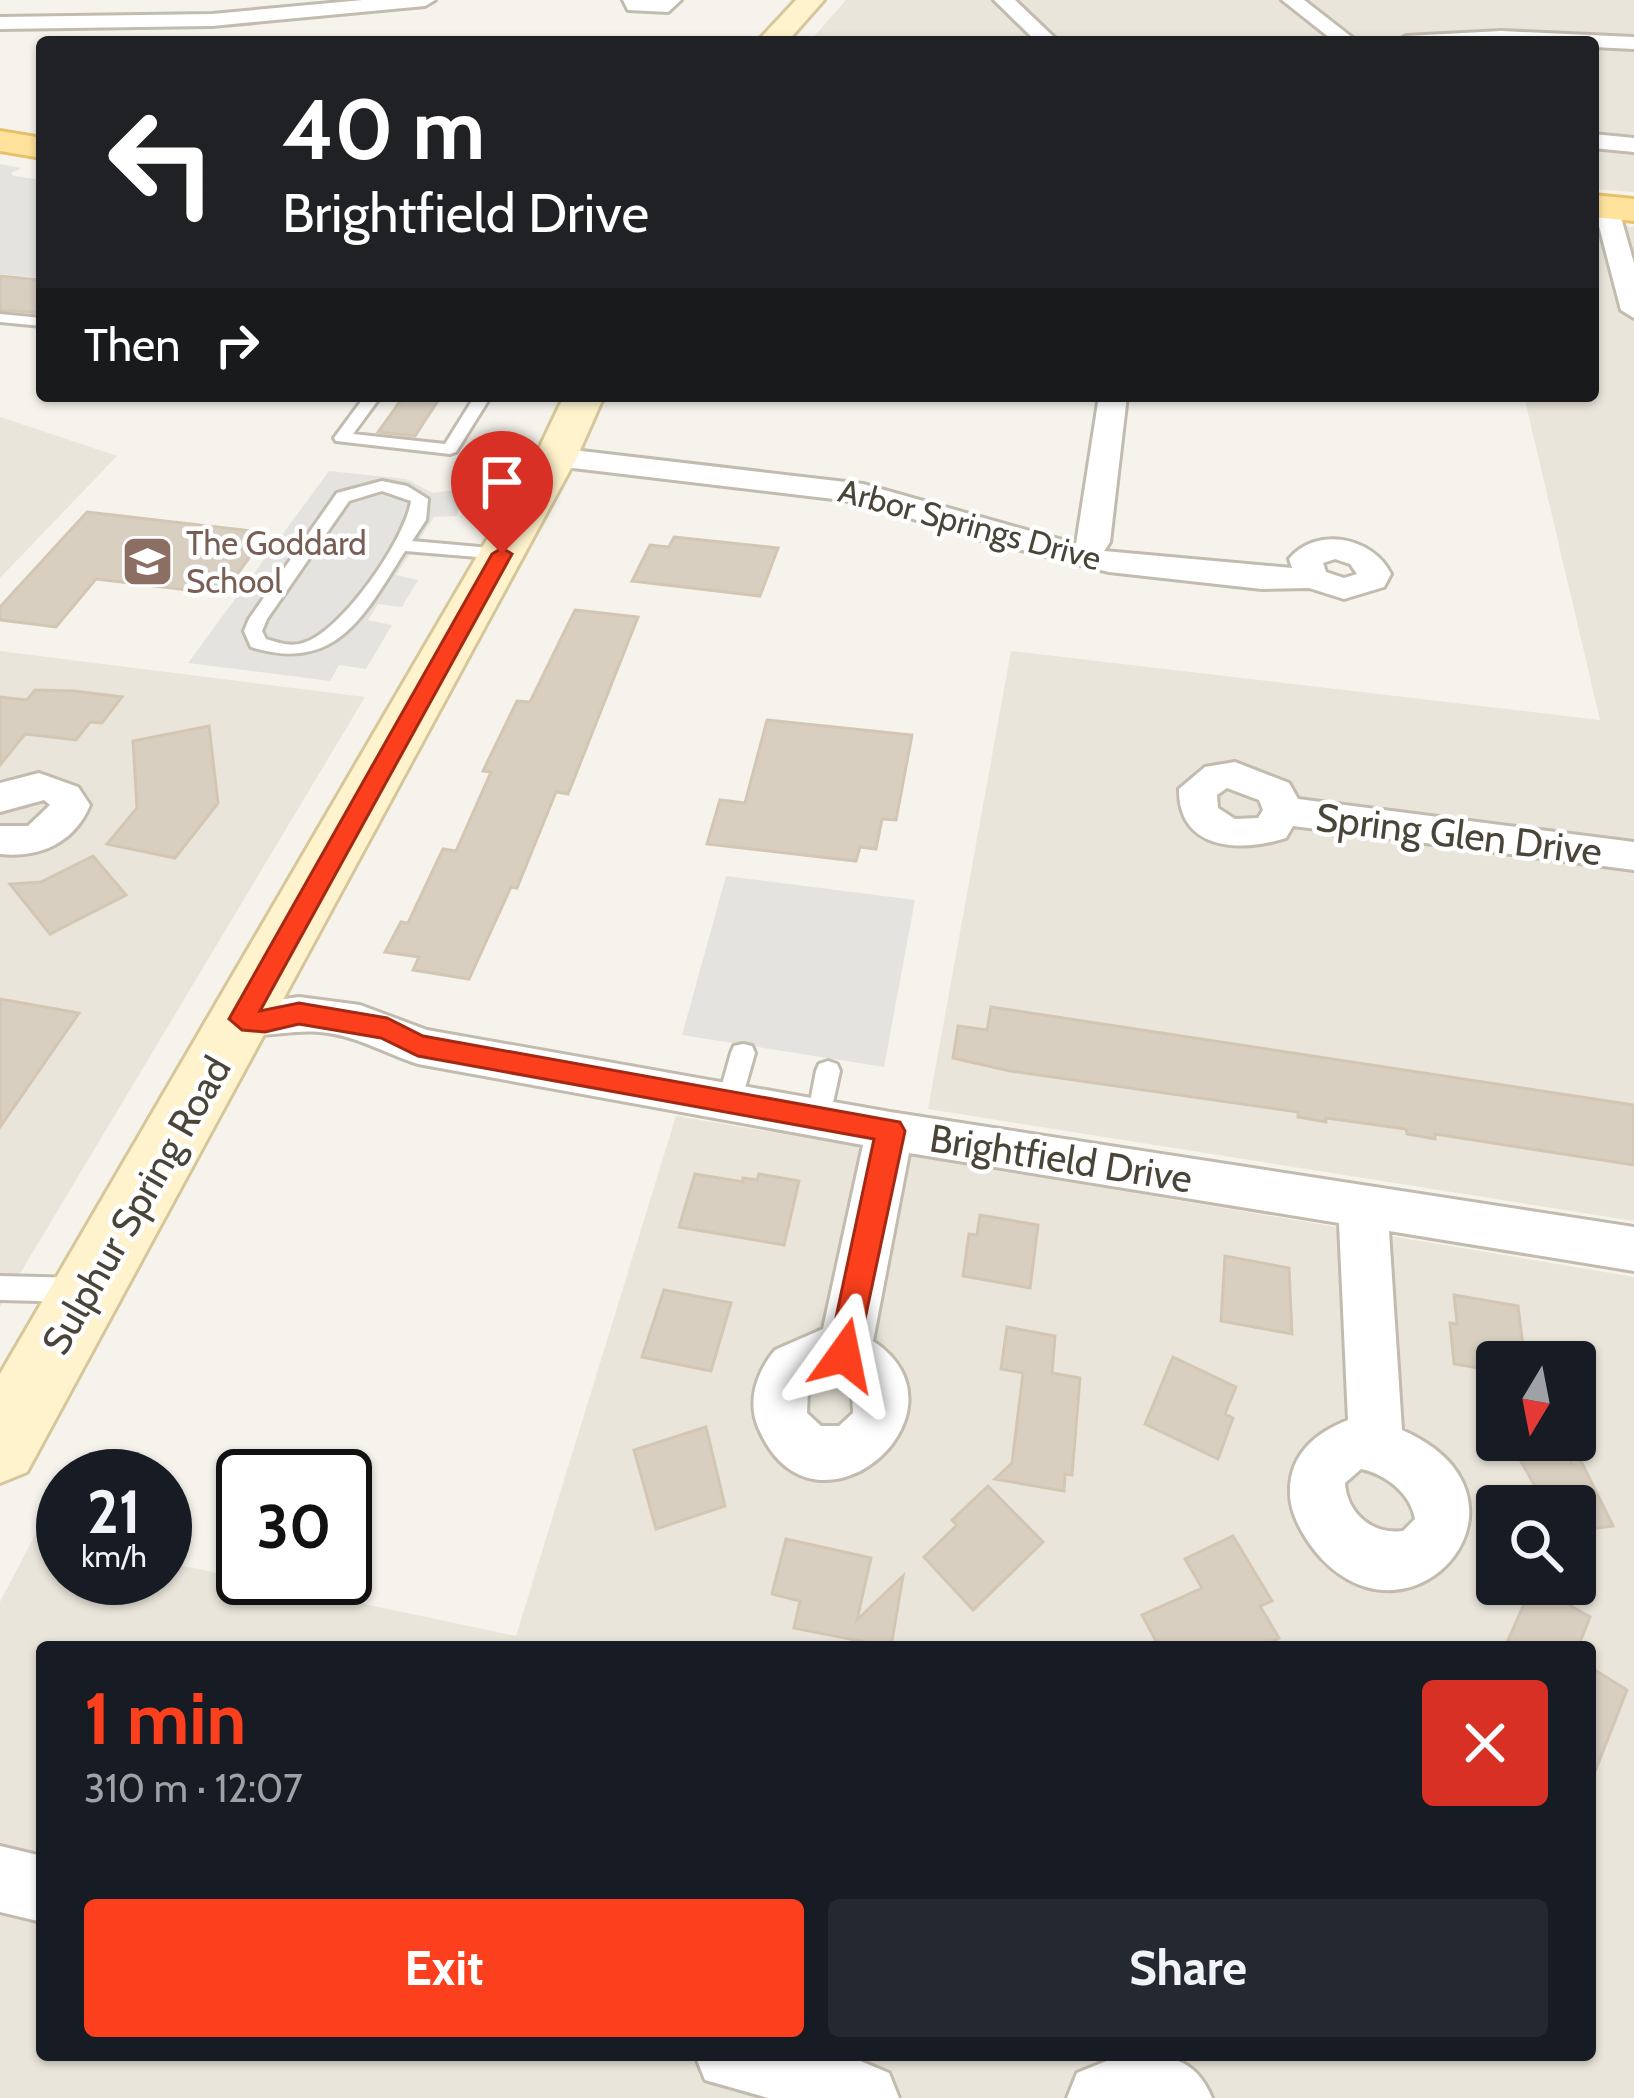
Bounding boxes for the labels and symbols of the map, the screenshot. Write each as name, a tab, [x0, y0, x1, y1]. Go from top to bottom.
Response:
pin	[451, 431, 553, 554]
street label: Arbor Springs Drive	[834, 470, 1106, 578]
place label: The Goddard School	[186, 523, 367, 601]
school or university icon: The Goddard School	[119, 534, 175, 590]
street label: Spring Glen Drive	[1313, 793, 1605, 875]
street label: Sulphur Spring Road	[31, 1047, 241, 1363]
street label: Brightfield Drive	[926, 1114, 1196, 1202]
position arrow	[781, 1292, 907, 1418]
north arrow	[1476, 1341, 1596, 1461]
speed limit sign: 30	[216, 1449, 372, 1605]

